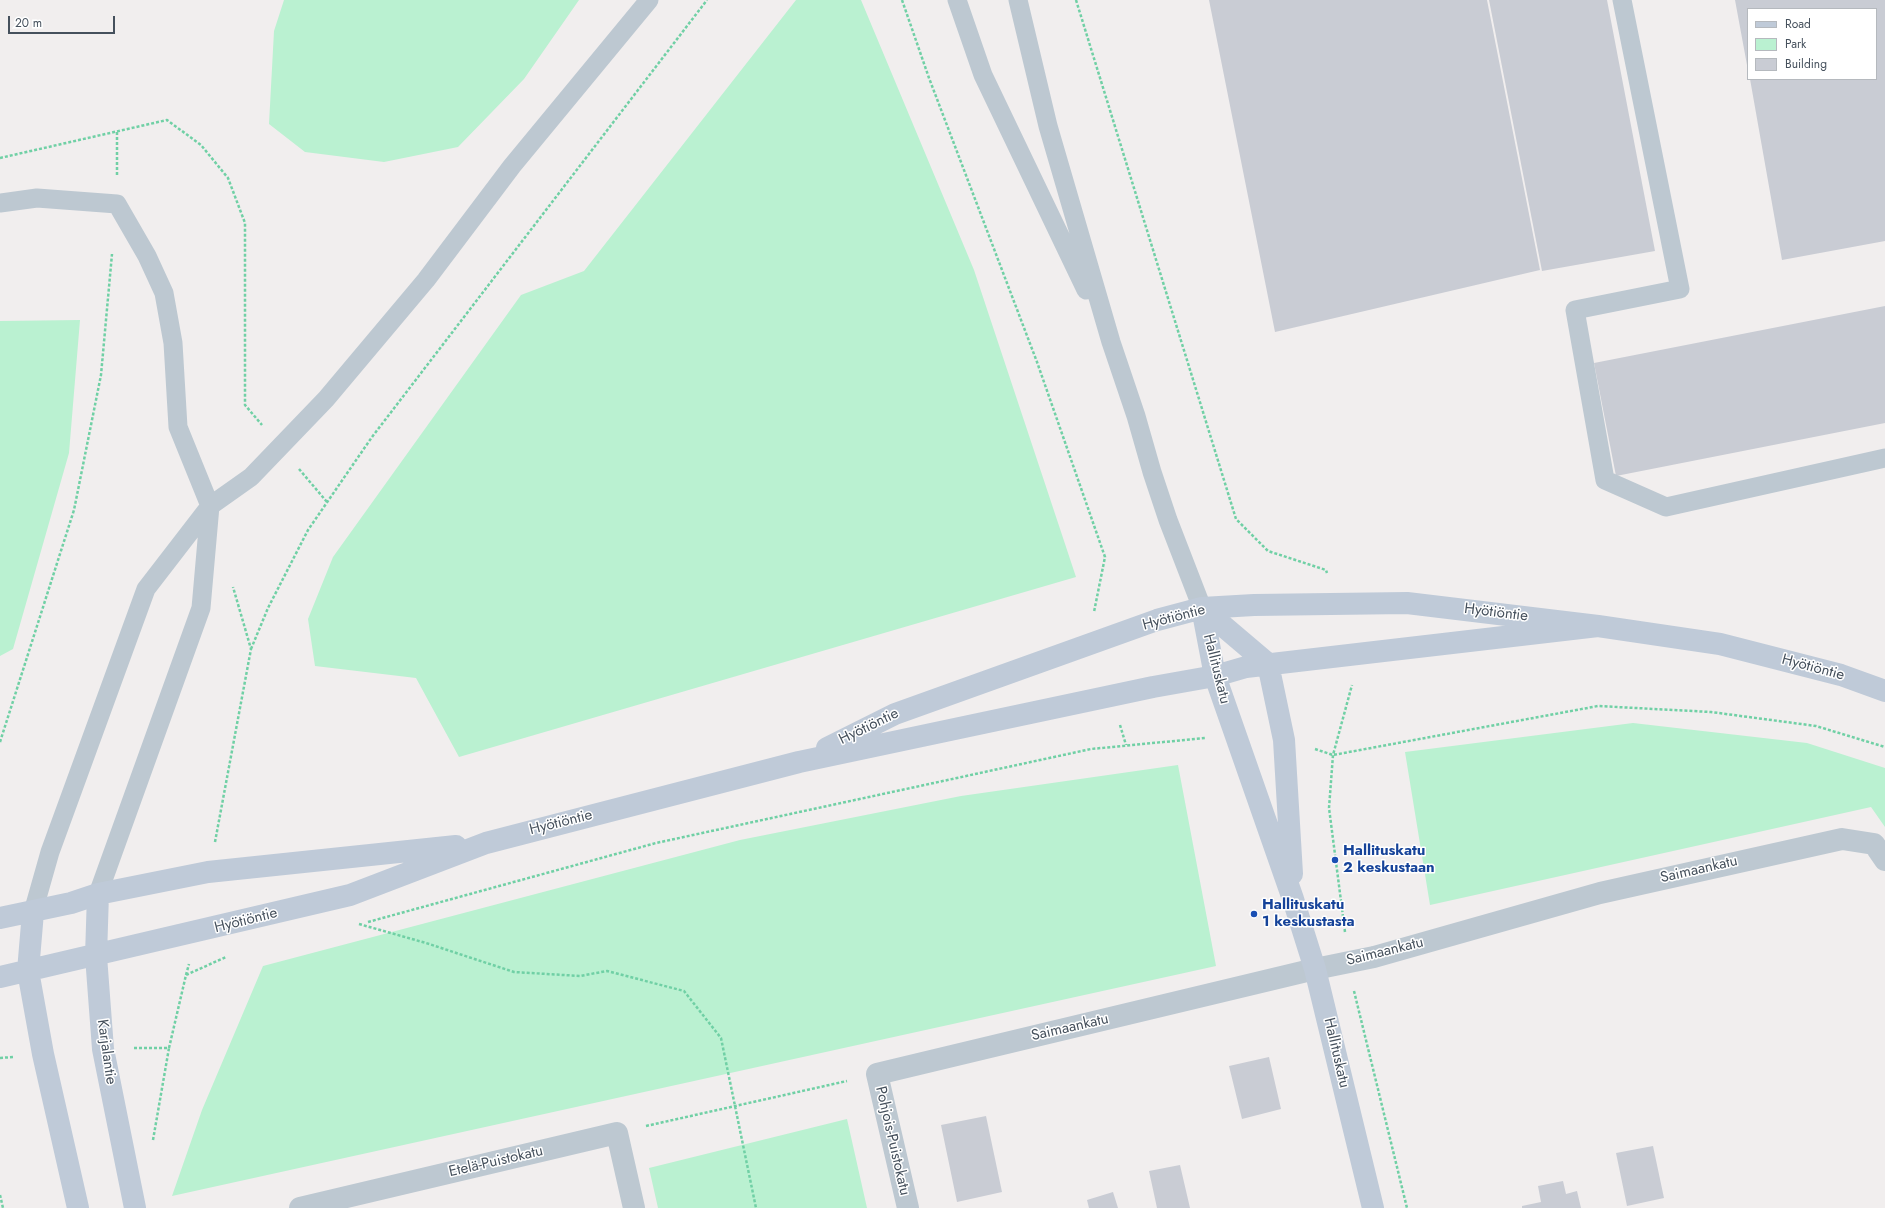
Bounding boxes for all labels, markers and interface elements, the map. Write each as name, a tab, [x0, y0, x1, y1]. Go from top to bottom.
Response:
scale bar	[10, 8, 117, 34]
legend	[1747, 8, 1877, 80]
text: 20 m	[15, 14, 42, 32]
text: Road	[1785, 15, 1811, 33]
text: Park	[1785, 35, 1806, 53]
text: Building	[1785, 55, 1827, 73]
street label: Hyötiöntie	[1463, 600, 1529, 626]
street label: Hyötiöntie	[1141, 601, 1207, 635]
street label: Hallituskatu	[1199, 632, 1233, 706]
street label: Hyötiöntie	[1780, 651, 1846, 685]
street label: Hyötiöntie	[836, 705, 902, 749]
street label: Hyötiöntie	[528, 807, 594, 839]
place label: Hallituskatu 2 keskustaan	[1343, 842, 1435, 877]
street label: Saimaankatu	[1659, 852, 1739, 888]
marker: Hallituskatu 2 keskustaan	[1330, 855, 1340, 865]
place label: Hallituskatu 1 keskustasta	[1262, 896, 1355, 931]
street label: Hyötiöntie	[213, 905, 279, 937]
marker: Hallituskatu 1 keskustasta	[1249, 909, 1259, 919]
street label: Saimaankatu	[1345, 934, 1425, 970]
street label: Saimaankatu	[1030, 1010, 1110, 1046]
street label: Hallituskatu	[1319, 1016, 1353, 1090]
street label: Karjalantie	[93, 1018, 119, 1086]
street label: Pohjois-Puistokatu	[871, 1085, 913, 1197]
street label: Etelä-Puistokatu	[447, 1142, 545, 1182]

